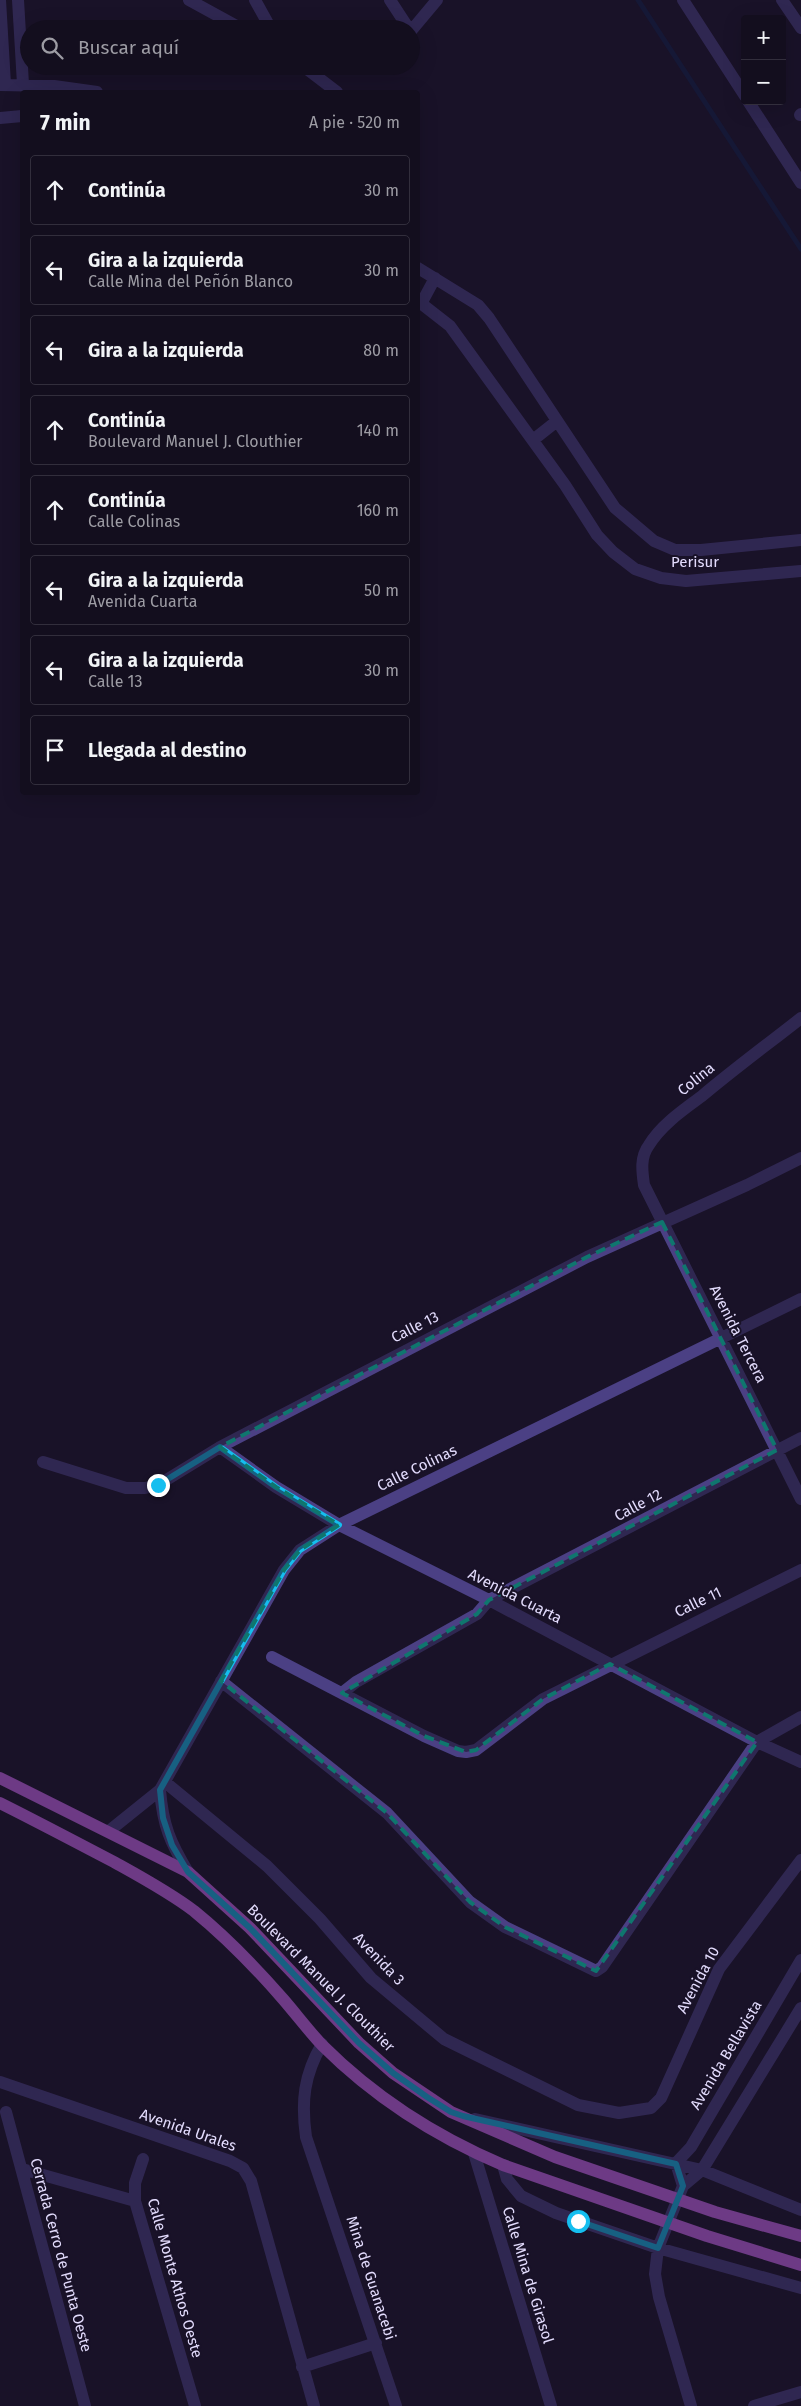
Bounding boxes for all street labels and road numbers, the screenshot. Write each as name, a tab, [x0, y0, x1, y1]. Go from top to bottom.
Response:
street label: Perisur	[671, 553, 719, 571]
street label: Colina	[674, 1059, 718, 1099]
street label: Avenida Tercera	[706, 1282, 770, 1386]
street label: Calle 13	[388, 1307, 442, 1347]
street label: Calle Colinas	[374, 1441, 460, 1495]
street label: Calle 12	[611, 1485, 665, 1525]
street label: Avenida Cuarta	[465, 1565, 565, 1627]
street label: Calle 11	[672, 1583, 724, 1621]
street label: Boulevard Manuel J. Clouthier	[244, 1901, 399, 2056]
street label: Avenida 3	[350, 1929, 408, 1989]
street label: Avenida 10	[673, 1944, 723, 2016]
street label: Avenida Bellavista	[686, 1997, 766, 2113]
street label: Avenida Urales	[137, 2105, 239, 2155]
street label: Cerrada Cerro de Punta Oeste	[26, 2156, 96, 2354]
street label: Calle Monte Athos Oeste	[144, 2196, 206, 2360]
street label: Calle Mina de Girasol	[499, 2204, 558, 2346]
street label: Mina de Guanacebi	[342, 2214, 400, 2342]

